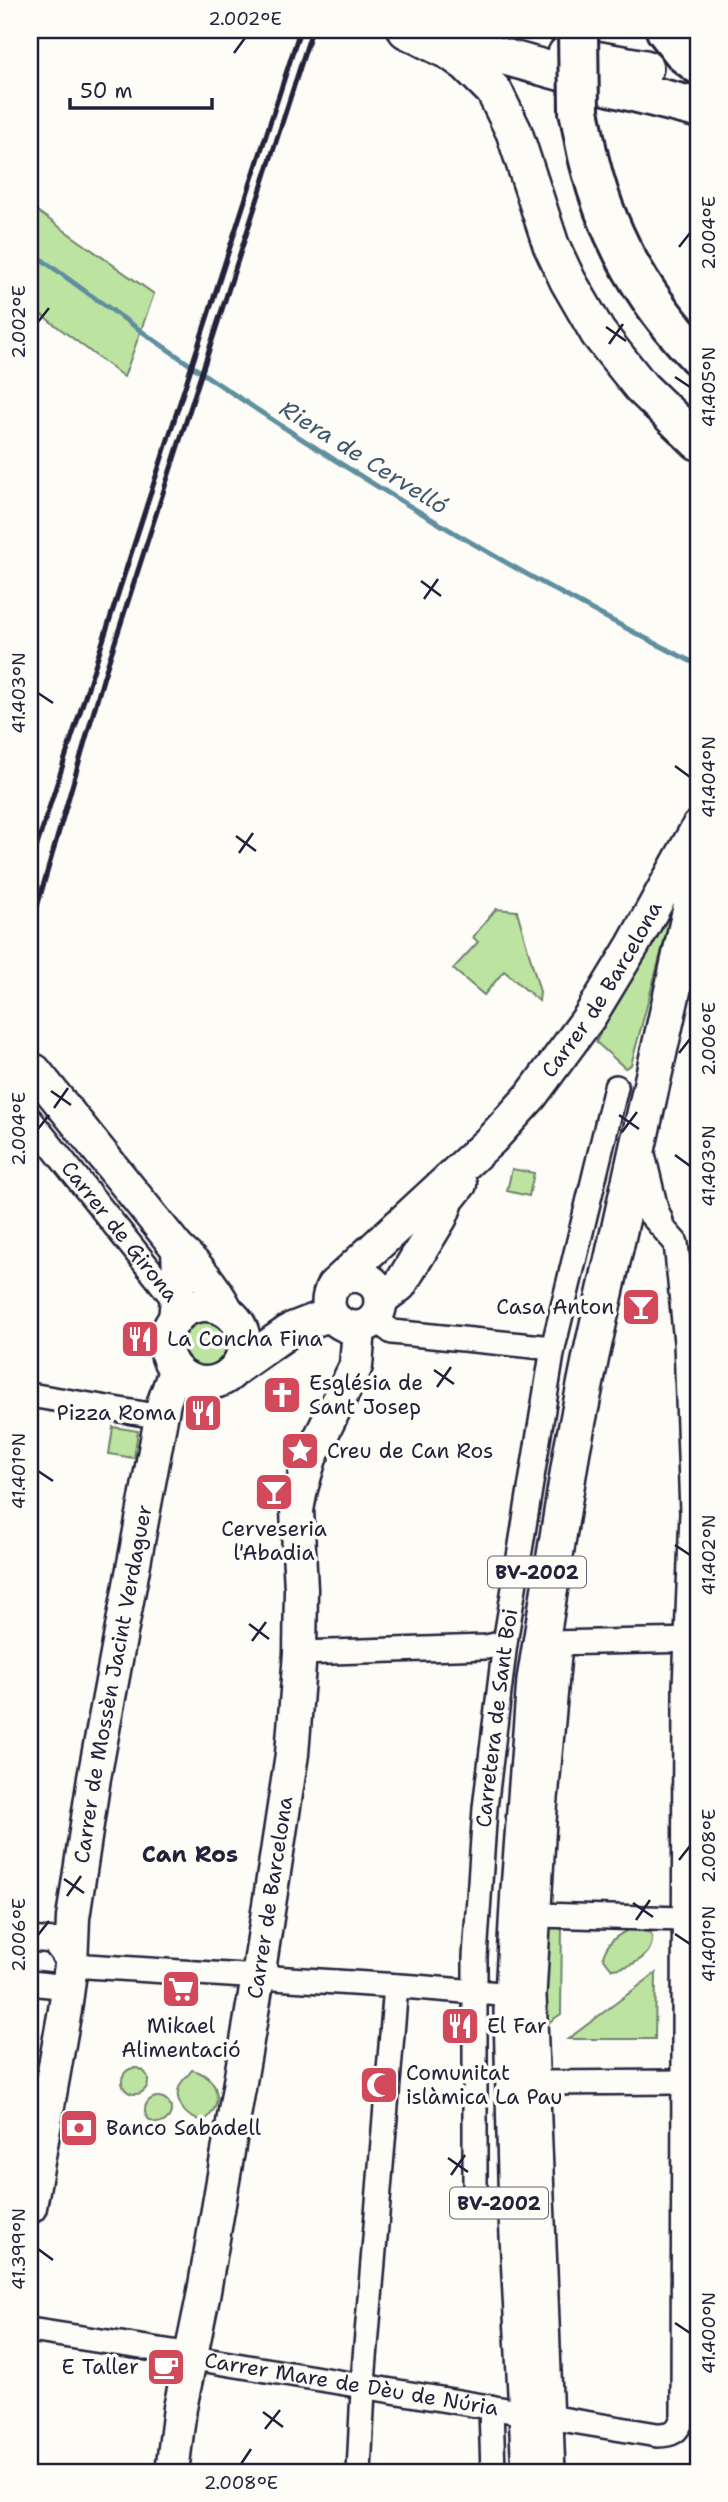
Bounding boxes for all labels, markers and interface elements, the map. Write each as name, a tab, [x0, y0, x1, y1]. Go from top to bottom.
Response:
text: 2.002°E	[208, 7, 282, 31]
scale bar	[70, 66, 212, 110]
text: 50 m	[80, 77, 133, 105]
text: 2.004°E	[697, 196, 721, 270]
text: 2.002°E	[7, 285, 31, 359]
text: 41.405°N	[697, 347, 721, 427]
water label: Riera de Cervelló	[274, 393, 454, 521]
text: 41.403°N	[7, 652, 31, 734]
text: 41.404°N	[697, 736, 721, 818]
street label: Carrer de Barcelona	[535, 896, 668, 1083]
text: 2.006°E	[697, 1002, 721, 1076]
text: 2.004°E	[7, 1092, 31, 1166]
text: 41.403°N	[697, 1125, 721, 1207]
street label: Carrer de Girona	[55, 1155, 185, 1308]
bar icon: Casa Anton	[620, 1286, 662, 1328]
place label: Casa Anton	[496, 1293, 614, 1321]
restaurant icon: La Concha Fina	[119, 1318, 161, 1360]
place label: La Concha Fina	[167, 1325, 323, 1353]
place label: Església de Sant Josep	[309, 1369, 423, 1421]
church icon: Església de Sant Josep	[261, 1374, 303, 1416]
restaurant icon: Pizza Roma	[182, 1392, 224, 1434]
place label: Pizza Roma	[57, 1399, 176, 1427]
place icon: Creu de Can Ros	[279, 1430, 321, 1472]
text: 41.401°N	[7, 1433, 31, 1509]
place label: Creu de Can Ros	[327, 1437, 493, 1465]
bar icon: Cerveseria l'Abadia	[253, 1471, 295, 1513]
street label: Carrer de Mossèn Jacint Verdaguer	[67, 1502, 159, 1865]
text: 41.402°N	[697, 1514, 721, 1596]
place label: Cerveseria l'Abadia	[221, 1515, 327, 1567]
road number: BV-2002	[488, 1556, 586, 1588]
street label: Carretera de Sant Boi	[470, 1607, 524, 1828]
street label: Carrer de Barcelona	[241, 1794, 299, 2001]
text: 2.008°E	[697, 1809, 721, 1883]
district label: Can Ros	[142, 1839, 238, 1869]
text: 2.006°E	[7, 1898, 31, 1972]
text: 41.401°N	[697, 1906, 721, 1982]
supermarket icon: Mikael Alimentació	[160, 1968, 202, 2010]
restaurant icon: El Far	[439, 2005, 481, 2047]
place label: Mikael Alimentació	[121, 2012, 241, 2064]
place label: El Far	[487, 2012, 547, 2040]
place label: Comunitat islàmica La Pau	[406, 2059, 562, 2111]
mosque icon: Comunitat islàmica La Pau	[358, 2064, 400, 2106]
bank icon: Banco Sabadell	[58, 2107, 100, 2149]
place label: Banco Sabadell	[106, 2114, 262, 2142]
road number: BV-2002	[450, 2188, 548, 2218]
text: 41.399°N	[7, 2208, 31, 2290]
text: 41.400°N	[697, 2292, 721, 2374]
cafe icon: E Taller	[145, 2346, 187, 2388]
street label: Carrer Mare de Dèu de Núria	[202, 2346, 500, 2422]
place label: E Taller	[61, 2353, 139, 2381]
text: 2.008°E	[204, 2471, 278, 2495]

